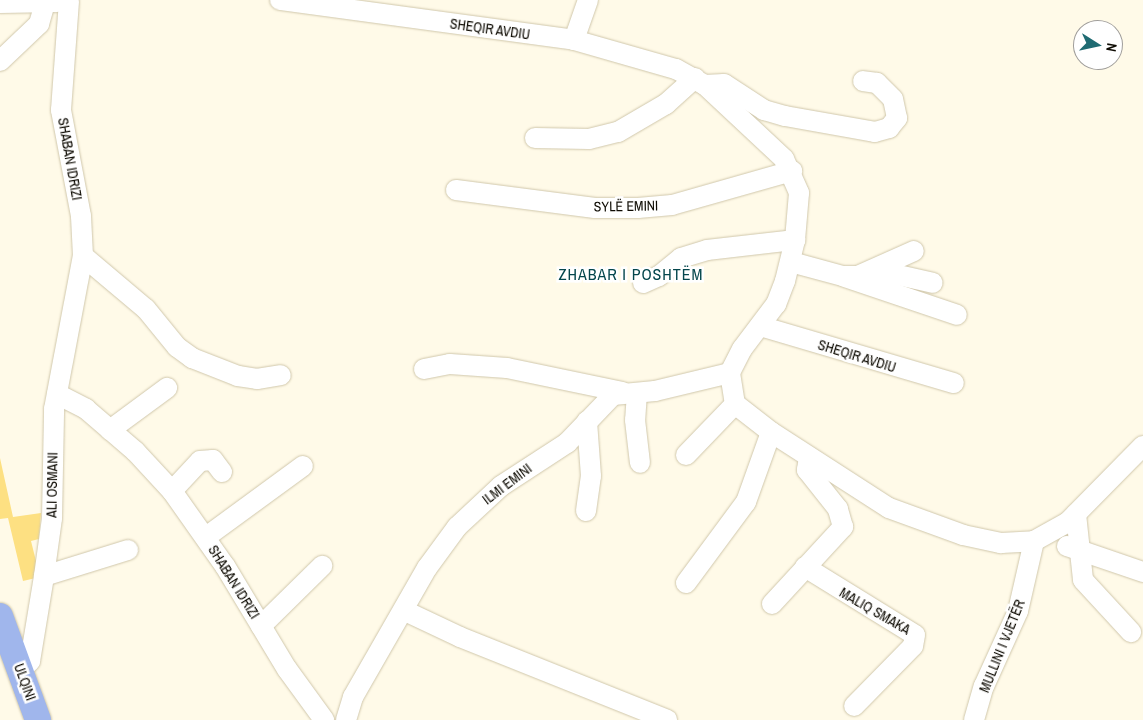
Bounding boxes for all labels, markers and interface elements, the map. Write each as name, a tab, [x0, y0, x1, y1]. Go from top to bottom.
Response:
street label: SHEQIR AVDIU	[449, 15, 531, 43]
north arrow	[1073, 20, 1123, 70]
text: N	[1102, 42, 1121, 53]
street label: SHABAN IDRIZI	[54, 116, 86, 202]
street label: SYLË EMINI	[594, 197, 658, 215]
district label: ZHABAR I POSHTËM	[556, 264, 706, 284]
street label: SHEQIR AVDIU	[816, 336, 898, 376]
street label: ALI OSMANI	[43, 452, 61, 518]
street label: ILMI EMINI	[479, 460, 535, 508]
street label: SHABAN IDRIZI	[205, 542, 263, 622]
street label: MALIQ SMAKA	[837, 584, 913, 638]
street label: MULLINI I VJETËR	[976, 597, 1028, 695]
street label: ULQINI	[11, 661, 39, 703]

